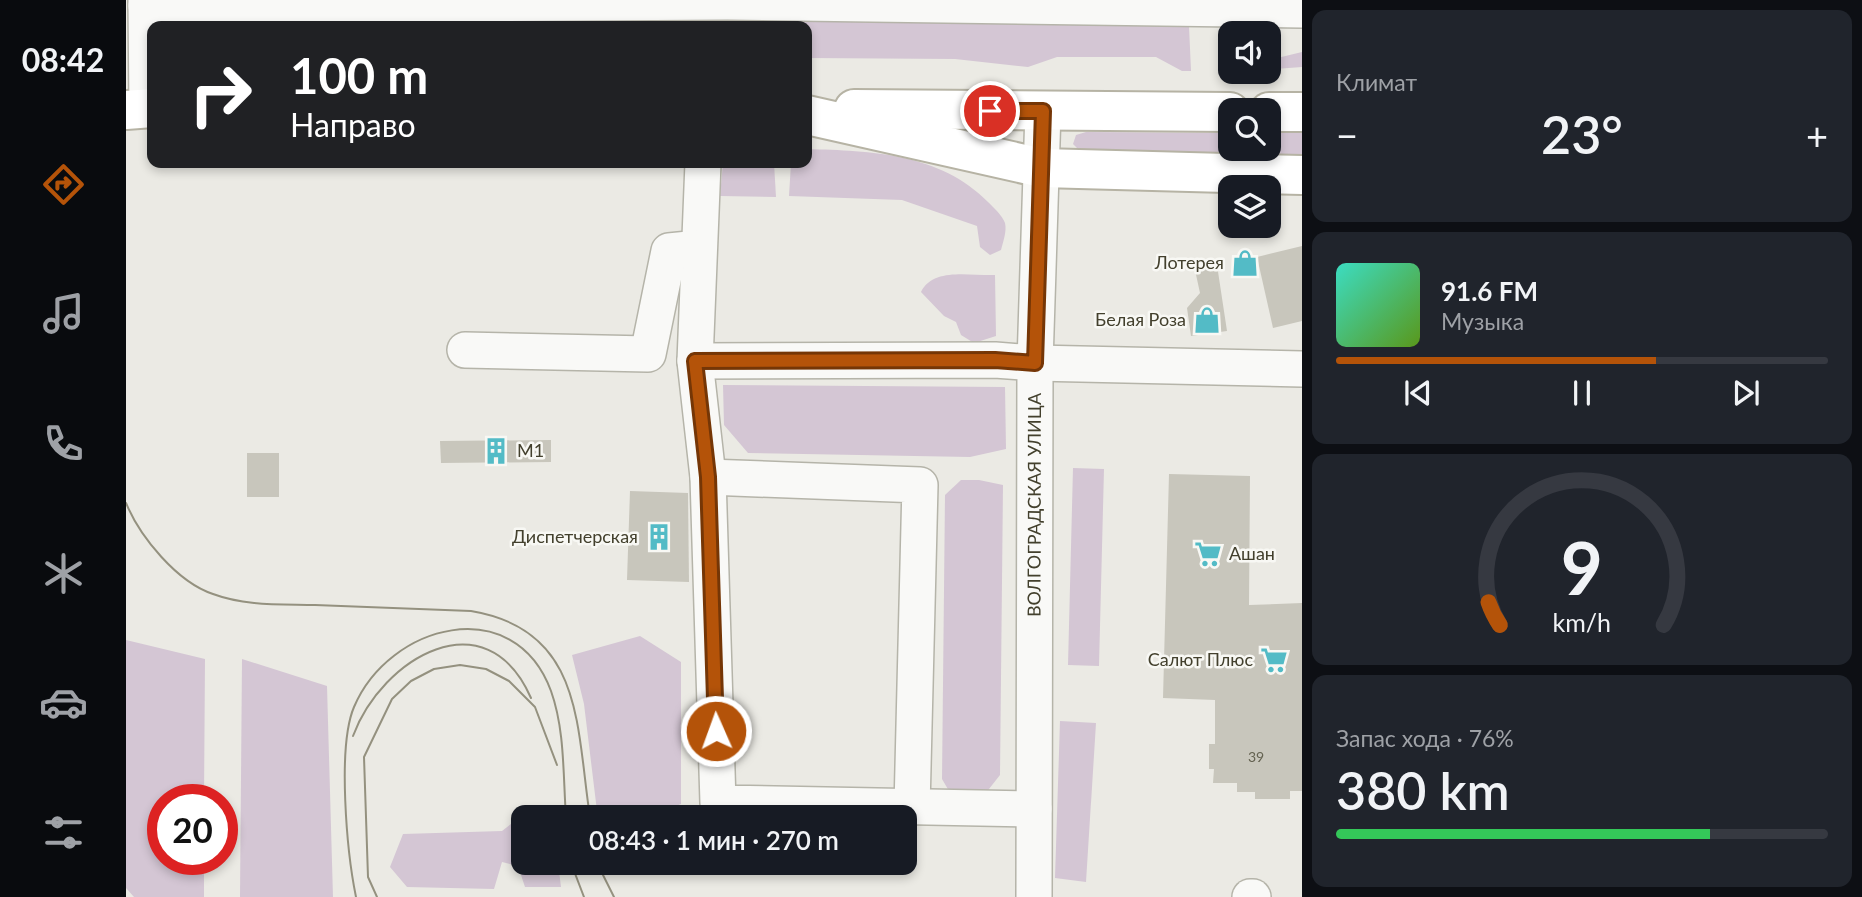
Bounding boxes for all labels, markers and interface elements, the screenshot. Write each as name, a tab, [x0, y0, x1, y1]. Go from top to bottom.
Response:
map controls	[1218, 21, 1281, 238]
button: sound	[1218, 21, 1281, 84]
text: 08:42	[22, 40, 104, 79]
text: 100 m	[290, 46, 428, 104]
icon: right	[175, 49, 266, 140]
text: Климат	[1336, 68, 1417, 96]
pin	[960, 81, 1020, 141]
icon: arrive	[971, 92, 1009, 130]
button: search	[1218, 98, 1281, 161]
text: 23°	[1541, 103, 1623, 165]
text: Направо	[290, 105, 416, 144]
text: −	[1336, 112, 1358, 158]
text: +	[1806, 112, 1828, 158]
icon: directions	[39, 160, 88, 209]
button: layers	[1218, 175, 1281, 238]
shop icon: Лотерея	[1230, 248, 1260, 278]
place label: Лотерея	[1154, 251, 1224, 273]
text: 91.6 FM	[1441, 275, 1538, 307]
icon: music	[39, 289, 88, 338]
shop icon: Белая Роза	[1192, 305, 1222, 335]
text: Музыка	[1441, 307, 1524, 335]
place label: Белая Роза	[1095, 308, 1186, 330]
icon: previous	[1399, 374, 1437, 412]
icon: pause	[1563, 374, 1601, 412]
icon: next	[1727, 374, 1765, 412]
street label: ВОЛГОГРАДСКАЯ УЛИЦА	[1023, 392, 1045, 617]
icon: phone	[39, 419, 88, 468]
building icon: М1	[481, 436, 511, 466]
place label: М1	[517, 439, 544, 461]
building icon: Диспетчерская	[644, 522, 674, 552]
text: 9	[1561, 524, 1603, 612]
place label: Диспетчерская	[512, 525, 638, 547]
supermarket icon: Ашан	[1193, 539, 1223, 569]
place label: Ашан	[1229, 542, 1275, 564]
icon: climate	[39, 549, 88, 598]
text: km/h	[1553, 607, 1611, 637]
supermarket icon: Салют Плюс	[1259, 645, 1289, 675]
place label: Салют Плюс	[1148, 648, 1253, 670]
icon: car	[39, 678, 88, 727]
position arrow	[679, 694, 753, 768]
text: Запас хода · 76%	[1336, 724, 1514, 752]
house number: 39	[1248, 748, 1264, 765]
text: 380 km	[1336, 759, 1510, 821]
speed limit sign: 20	[147, 784, 238, 875]
icon: filters	[39, 808, 88, 857]
text: 08:43 · 1 мин · 270 m	[589, 824, 839, 856]

